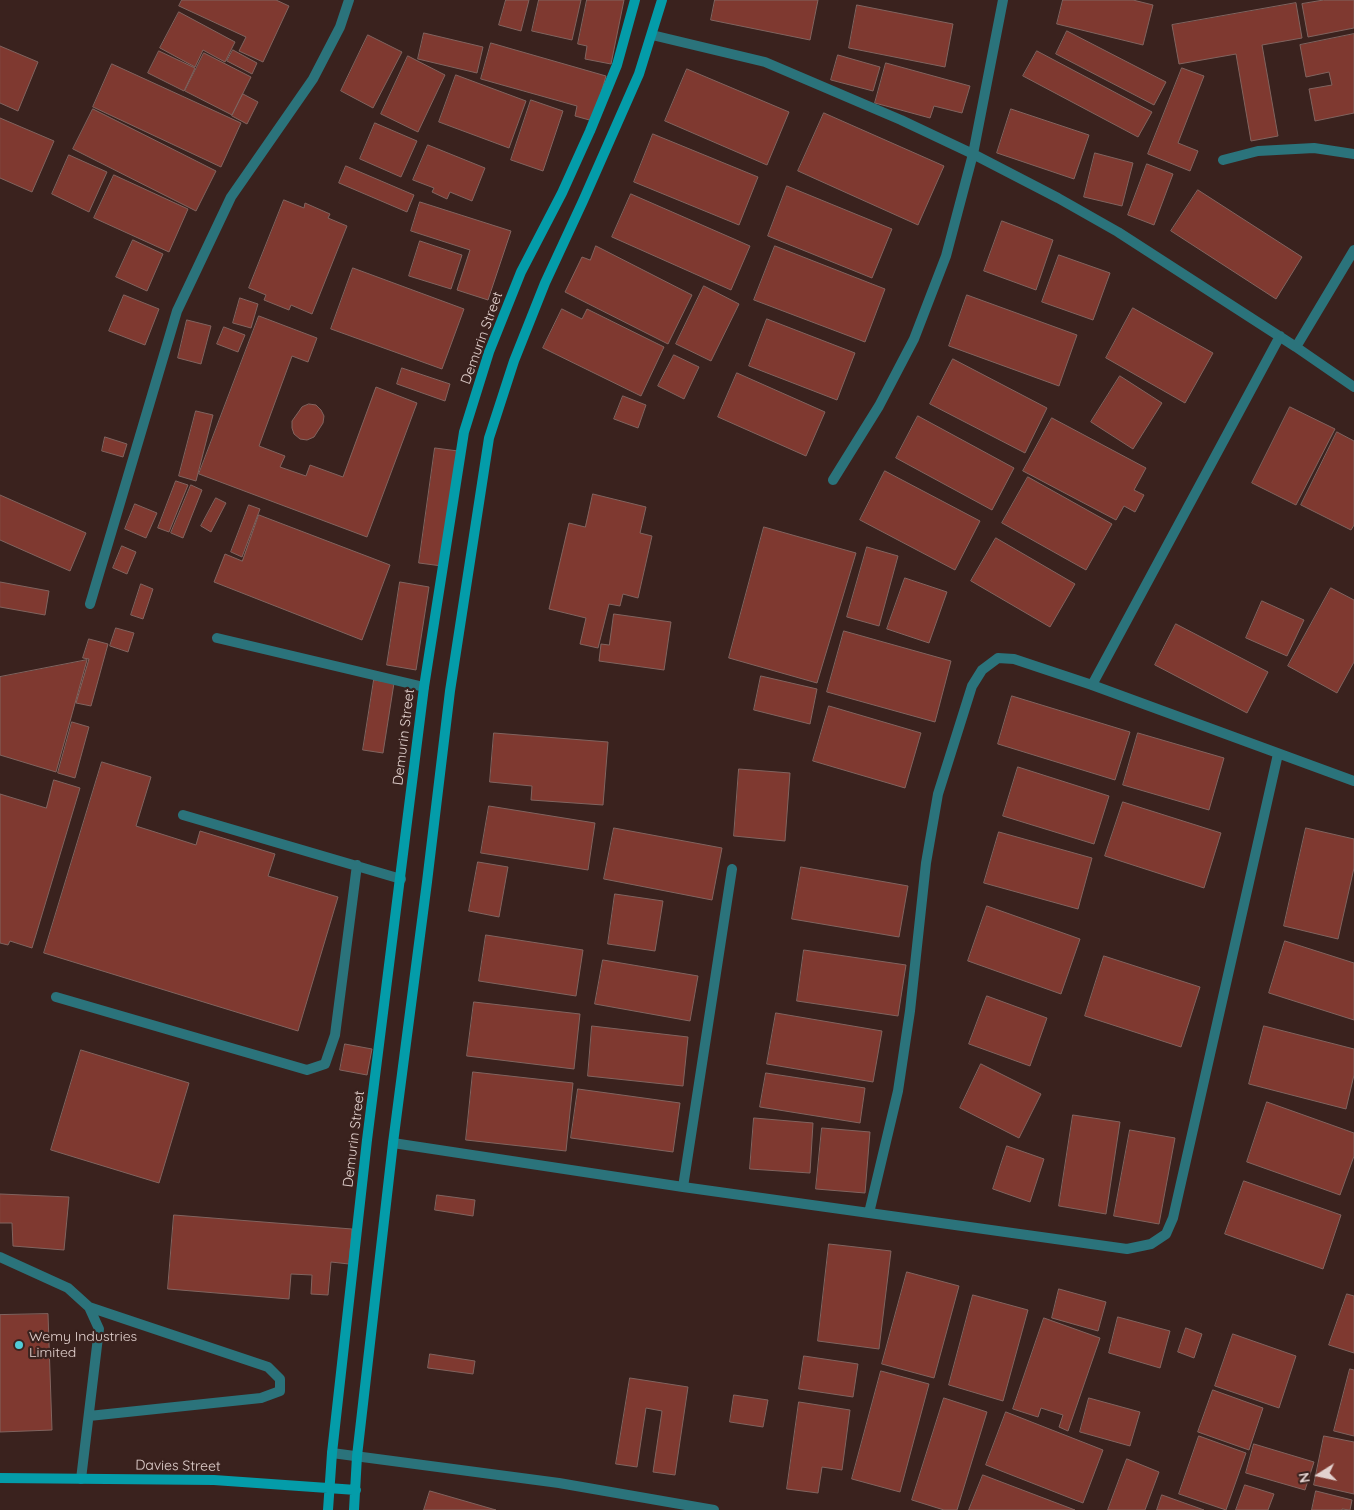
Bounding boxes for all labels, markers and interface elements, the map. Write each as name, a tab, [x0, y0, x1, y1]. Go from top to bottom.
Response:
street label: Demurin Street	[457, 289, 507, 387]
street label: Demurin Street	[390, 688, 418, 786]
street label: Demurin Street	[340, 1090, 368, 1188]
place label: Wemy Industries Limited	[29, 1329, 137, 1361]
marker: Wemy Industries Limited	[13, 1339, 25, 1351]
north arrow	[1294, 1450, 1344, 1500]
street label: Davies Street	[135, 1457, 221, 1475]
text: N	[1294, 1471, 1314, 1484]

